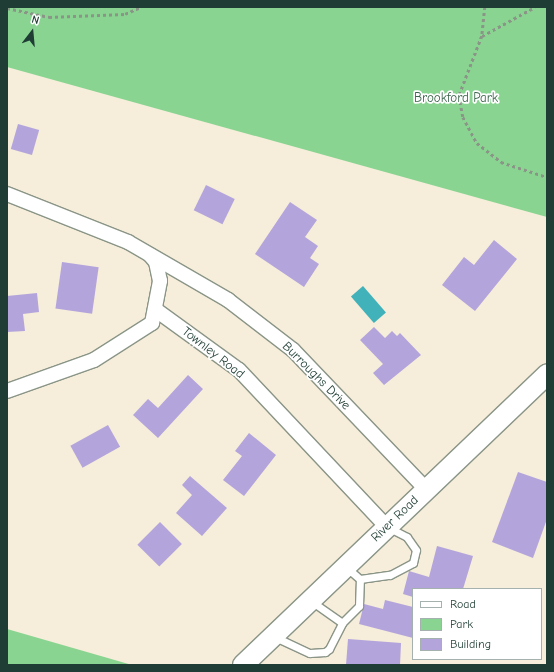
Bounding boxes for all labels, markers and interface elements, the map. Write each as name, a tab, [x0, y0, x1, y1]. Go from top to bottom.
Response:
north arrow	[12, 12, 52, 52]
text: N	[30, 13, 41, 27]
park label: Brookford Park	[414, 90, 498, 106]
street label: Townley Road	[179, 324, 247, 382]
street label: Burroughs Drive	[279, 339, 353, 413]
street label: River Road	[368, 493, 422, 545]
legend	[412, 588, 542, 660]
text: Road	[450, 597, 476, 611]
text: Park	[450, 617, 473, 631]
text: Building	[450, 637, 491, 651]

